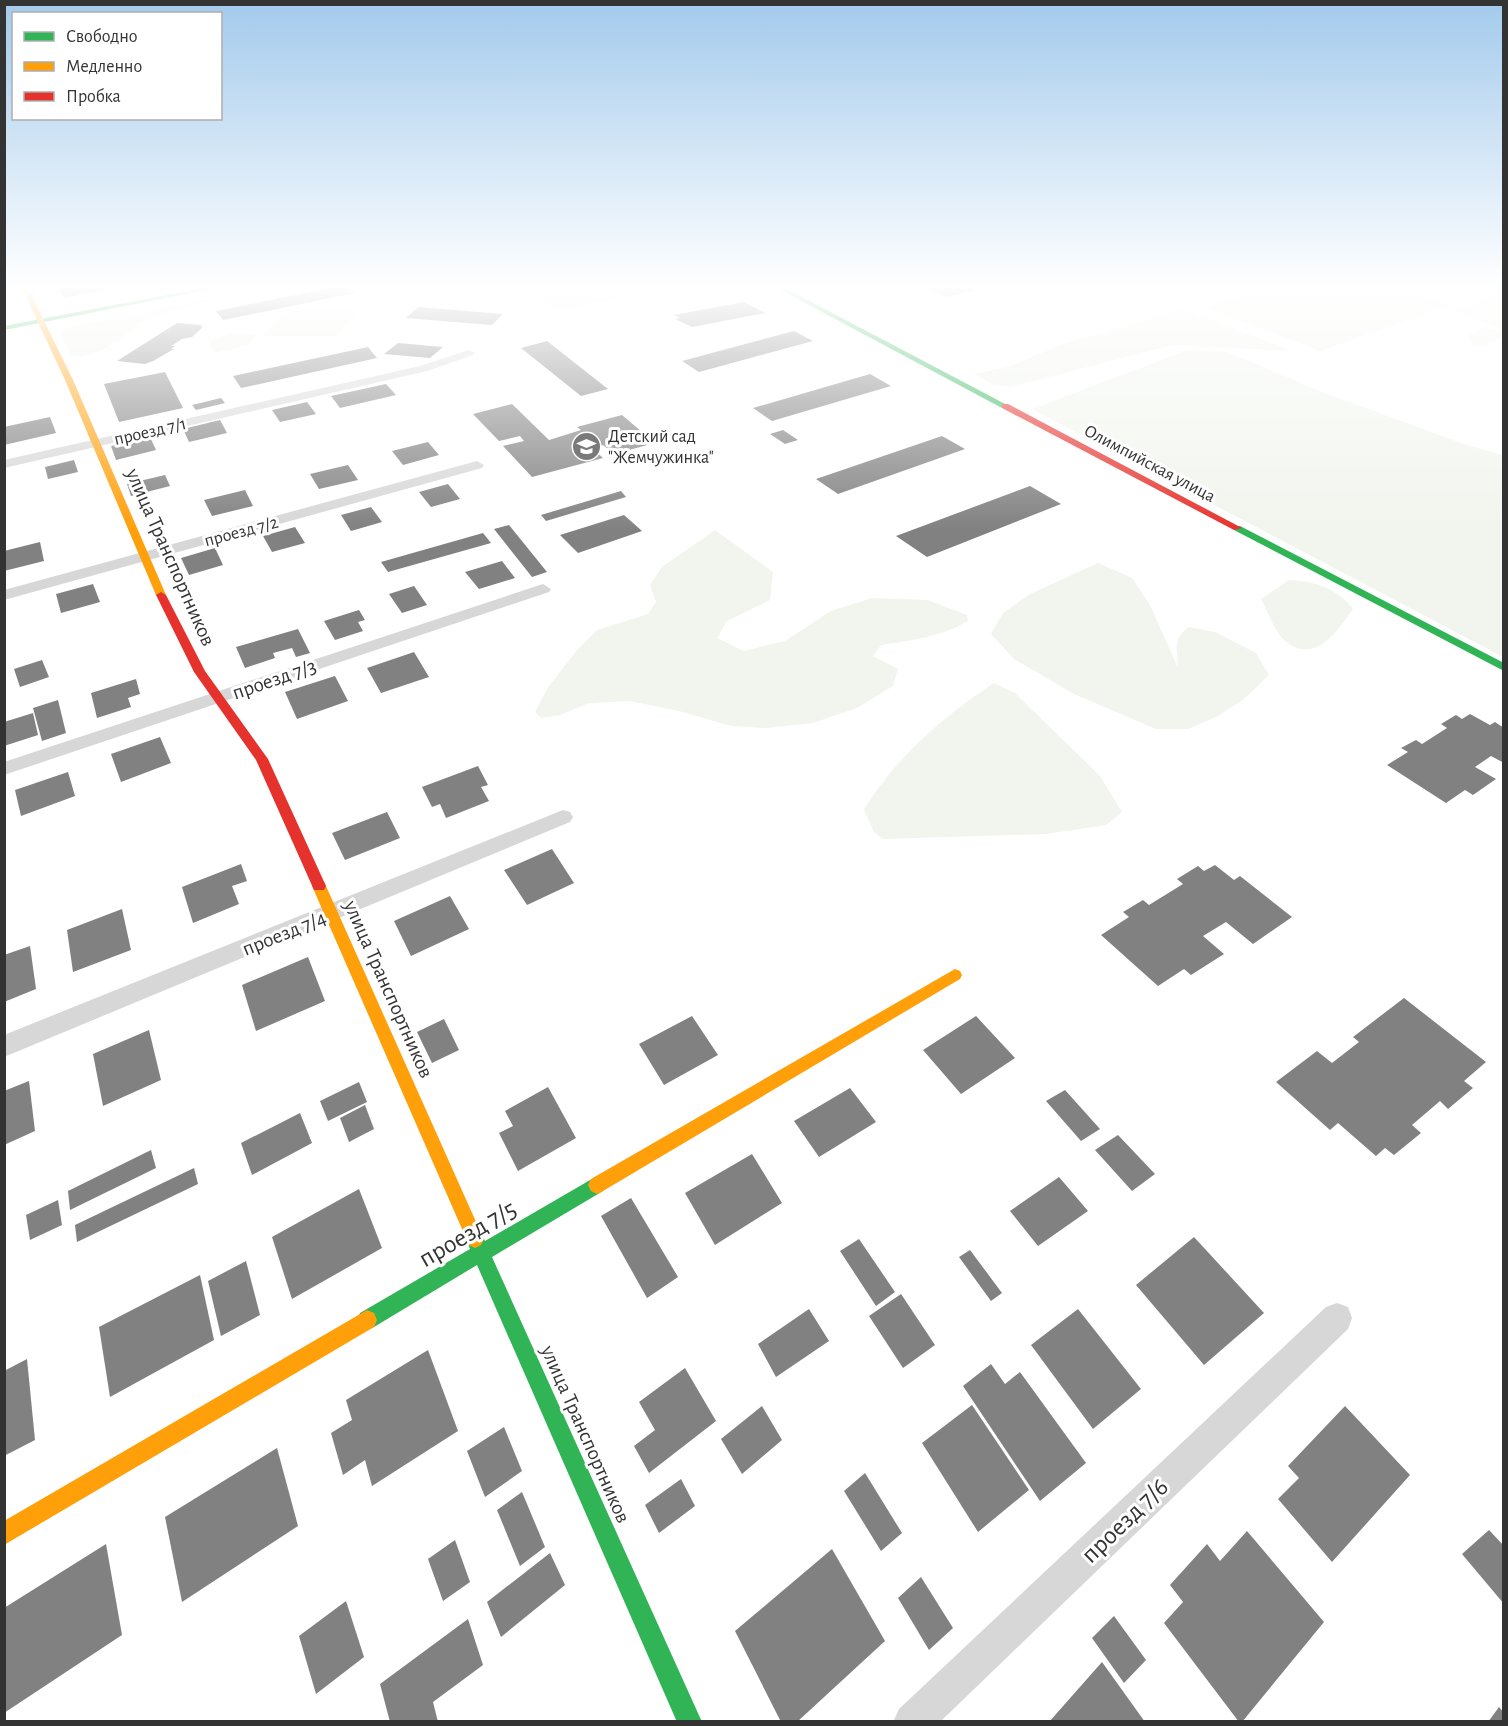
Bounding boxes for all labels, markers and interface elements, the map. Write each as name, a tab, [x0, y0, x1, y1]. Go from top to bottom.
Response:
legend	[12, 12, 222, 120]
text: Свободно	[66, 27, 138, 46]
text: Медленно	[66, 58, 142, 76]
text: Пробка	[66, 87, 121, 106]
street label: проезд 7/1	[112, 415, 188, 449]
street label: Олимпийская улица	[1081, 422, 1218, 506]
place label: Детский сад "Жемчужинка"	[608, 428, 714, 467]
school or university icon: Детский сад "Жемчужинка"	[571, 430, 603, 462]
street label: улица Транспортников	[122, 464, 219, 649]
street label: проезд 7/2	[202, 513, 280, 550]
street label: проезд 7/3	[229, 655, 319, 704]
street label: улица Транспортников	[340, 896, 437, 1081]
street label: проезд 7/4	[239, 907, 329, 960]
street label: проезд 7/5	[414, 1196, 521, 1272]
street label: улица Транспортников	[537, 1341, 634, 1526]
street label: проезд 7/6	[1076, 1473, 1173, 1568]

